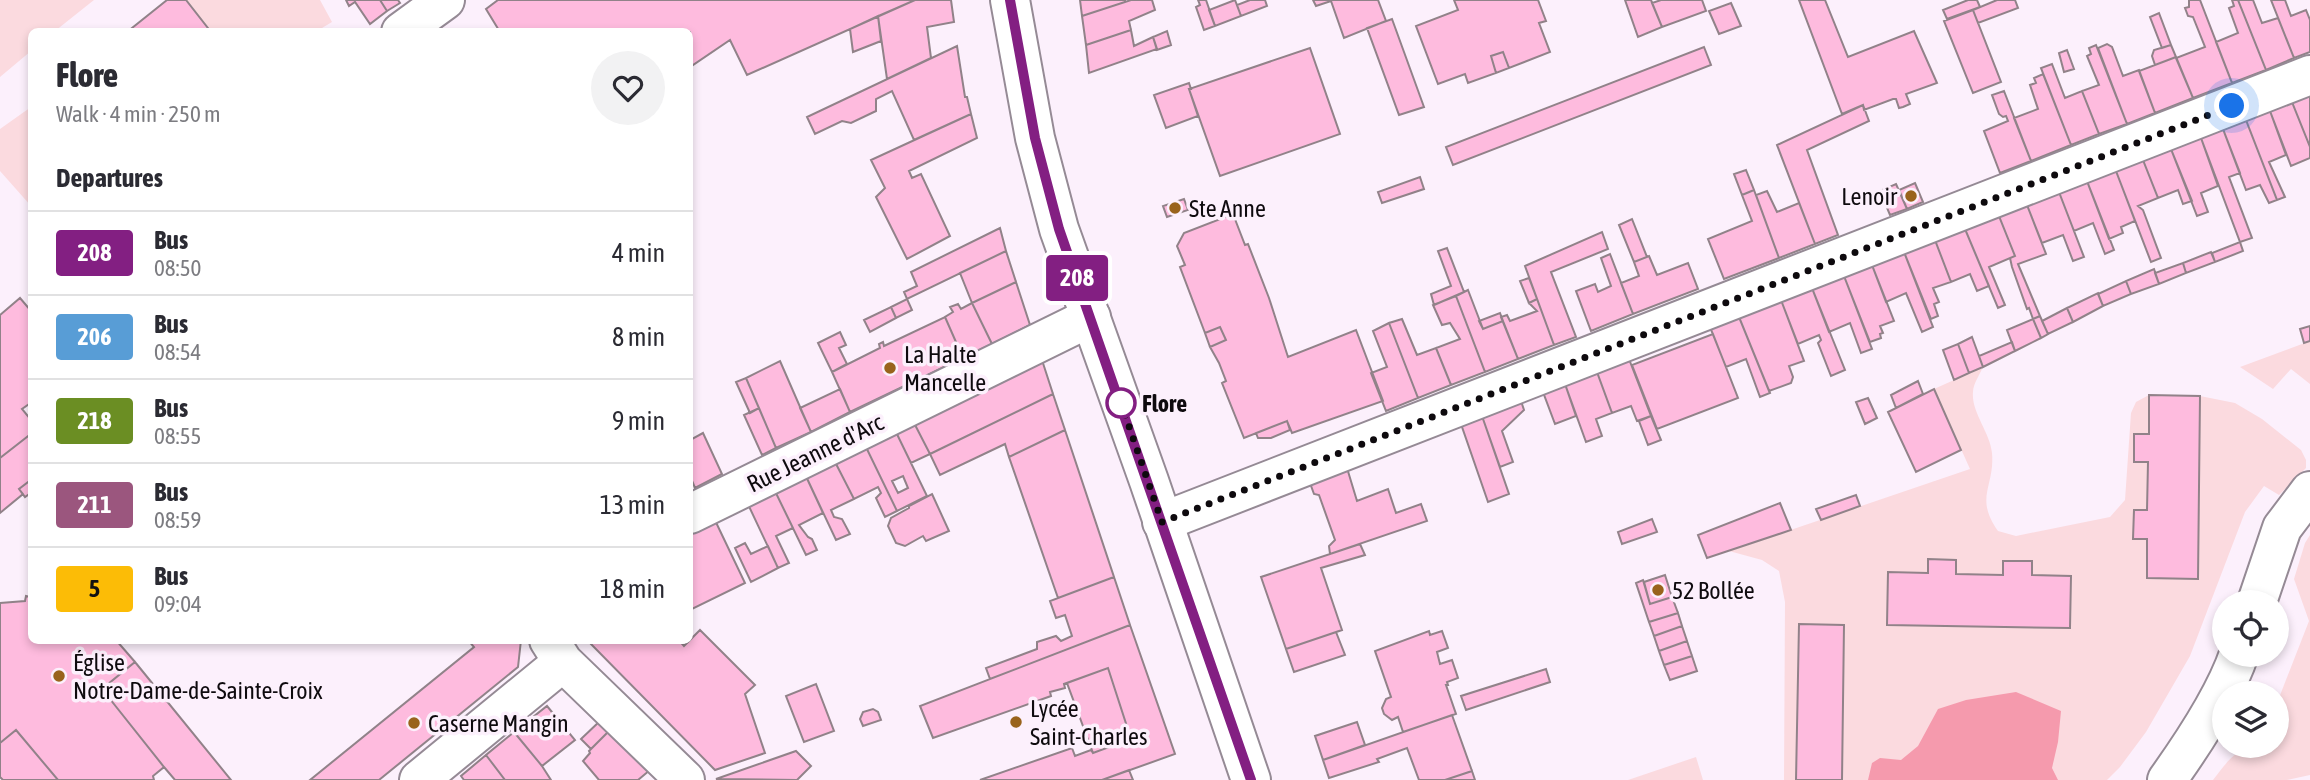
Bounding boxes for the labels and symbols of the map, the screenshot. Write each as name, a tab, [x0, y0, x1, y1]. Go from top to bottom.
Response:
your location	[2214, 88, 2249, 123]
place label: Lenoir	[1841, 183, 1898, 210]
marker: Lenoir	[1903, 188, 1919, 204]
place label: Ste Anne	[1189, 195, 1266, 222]
marker: Ste Anne	[1167, 200, 1183, 216]
line badge: 208	[1037, 255, 1117, 301]
place label: La Halte Mancelle	[904, 341, 986, 396]
marker: La Halte Mancelle	[882, 360, 898, 376]
marker: Flore	[1106, 388, 1136, 418]
place label: Flore	[1142, 390, 1187, 417]
street label: Rue Jeanne d'Arc	[743, 408, 888, 498]
place label: 52 Bollée	[1672, 577, 1755, 604]
marker: 52 Bollée	[1650, 582, 1666, 598]
place label: Église Notre-Dame-de-Sainte-Croix	[73, 649, 323, 704]
marker: Église Notre-Dame-de-Sainte-Croix	[51, 668, 67, 684]
place label: Lycée Saint-Charles	[1030, 695, 1147, 750]
place label: Caserne Mangin	[428, 710, 569, 737]
marker: Lycée Saint-Charles	[1008, 714, 1024, 730]
marker: Caserne Mangin	[406, 715, 422, 731]

